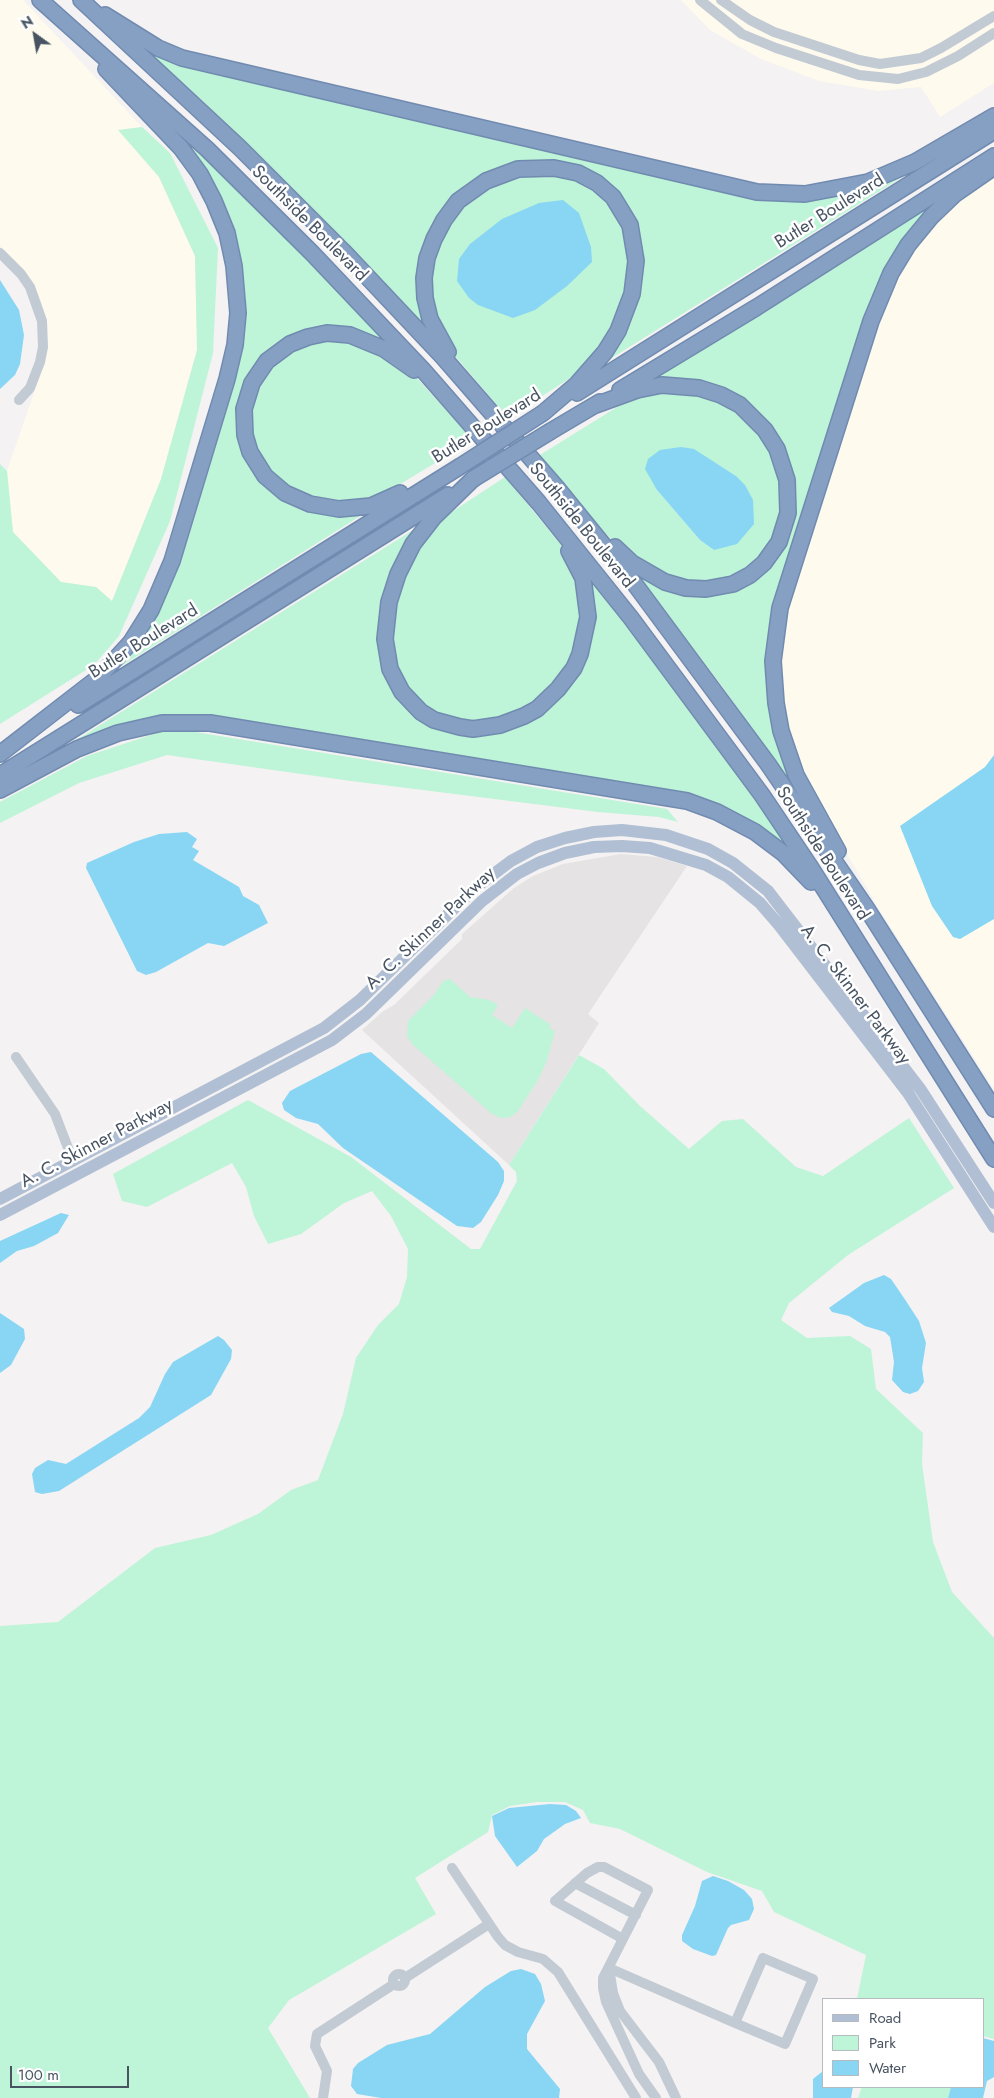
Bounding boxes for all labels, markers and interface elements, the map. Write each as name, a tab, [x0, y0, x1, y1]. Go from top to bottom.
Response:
north arrow	[10, 10, 60, 60]
text: N	[17, 11, 37, 34]
street label: Southside Boulevard	[246, 161, 372, 287]
street label: Butler Boulevard	[772, 170, 888, 254]
street label: Butler Boulevard	[429, 385, 545, 469]
street label: Southside Boulevard	[524, 459, 638, 593]
street label: Butler Boulevard	[86, 600, 202, 684]
street label: Southside Boulevard	[771, 783, 873, 925]
street label: A. C. Skinner Parkway	[362, 863, 500, 995]
street label: A. C. Skinner Parkway	[795, 921, 915, 1069]
street label: A. C. Skinner Parkway	[17, 1095, 177, 1193]
legend	[822, 1998, 984, 2088]
text: Road	[869, 2007, 901, 2029]
text: Park	[869, 2032, 896, 2054]
scale bar	[12, 2056, 131, 2088]
text: Water	[869, 2057, 906, 2079]
text: 100 m	[18, 2064, 59, 2086]

